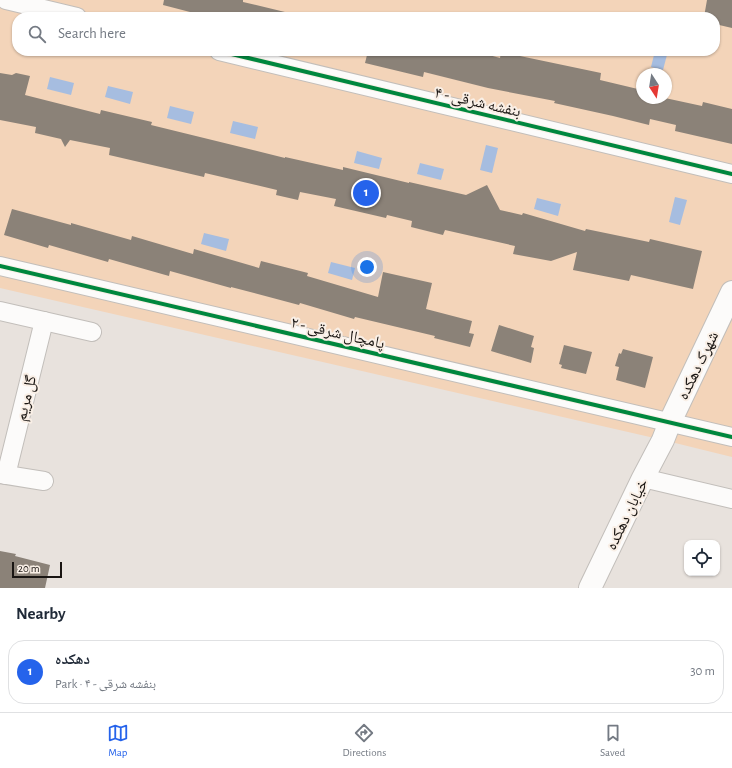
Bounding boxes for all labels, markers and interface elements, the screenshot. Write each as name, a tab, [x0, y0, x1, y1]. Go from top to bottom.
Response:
search box	[12, 12, 720, 56]
icon: search	[26, 23, 48, 45]
text: Search here	[58, 26, 126, 41]
north arrow	[636, 68, 672, 104]
street label: بنفشه شرقی - ۴	[433, 84, 522, 122]
pin: 1	[353, 178, 379, 208]
your location	[357, 257, 377, 277]
street label: پامچال شرقی - ۲	[289, 314, 387, 354]
street label: شهرک دهکده	[675, 329, 722, 402]
street label: گل مریم	[13, 373, 41, 423]
street label: خیابان دهکده	[603, 476, 653, 553]
map controls	[684, 540, 720, 576]
button: locate	[684, 540, 720, 576]
scale bar	[12, 560, 62, 579]
text: 20 m	[18, 563, 39, 574]
text: Nearby	[16, 605, 66, 622]
text: دهکده	[55, 652, 90, 667]
text: 1	[28, 665, 32, 678]
text: 30 m	[690, 665, 715, 678]
text: Park · بنفشه شرقی - ۴	[55, 678, 156, 691]
tab: Map	[107, 722, 129, 759]
tab: Directions	[342, 722, 386, 759]
tab: Saved	[600, 722, 625, 759]

